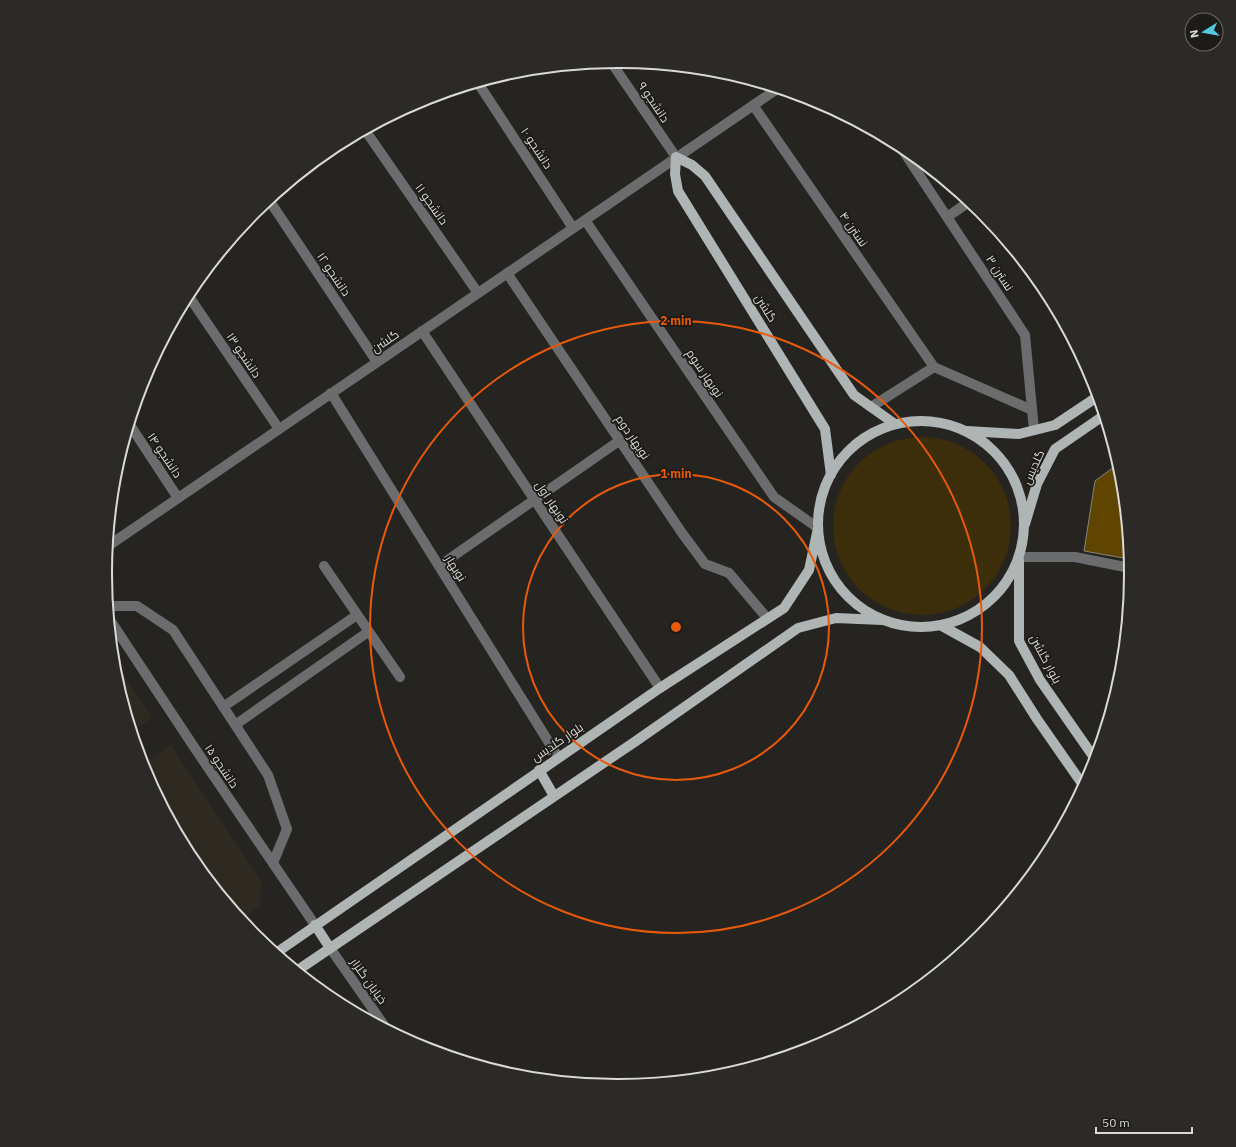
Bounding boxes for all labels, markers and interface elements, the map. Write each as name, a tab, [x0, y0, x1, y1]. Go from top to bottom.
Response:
north arrow	[1184, 12, 1224, 52]
text: N	[1187, 29, 1202, 39]
street label: دانشجو ۹	[635, 79, 673, 125]
street label: دانشجو ۱۰	[518, 125, 556, 172]
street label: دانشجو ۱۱	[412, 180, 452, 228]
street label: نسترن ۴	[837, 209, 871, 249]
street label: دانشجو ۱۲	[314, 249, 354, 299]
street label: نسترن ۳	[983, 252, 1017, 294]
street label: گلشن	[752, 291, 780, 325]
text: 2 min	[660, 313, 692, 328]
street label: گلشن	[368, 326, 402, 356]
street label: دانشجو ۱۳	[223, 330, 265, 381]
street label: نوبهار سوم	[683, 346, 727, 401]
street label: نوبهار دوم	[612, 412, 653, 463]
street label: دانشجو ۱۴	[144, 430, 186, 481]
street label: گلدیس	[1019, 447, 1047, 487]
text: 1 min	[660, 466, 692, 481]
street label: نوبهار اول	[532, 478, 572, 526]
street label: نوبهار	[442, 551, 470, 584]
centre of rings	[669, 620, 683, 634]
street label: بلوار گلشن	[1027, 632, 1065, 686]
street label: بلوار گلدیس	[528, 719, 586, 765]
street label: دانشجو ۱۵	[202, 741, 242, 791]
street label: خیابان گلزار	[347, 954, 390, 1007]
scale bar	[1096, 1109, 1192, 1135]
text: 50 m	[1102, 1115, 1130, 1130]

